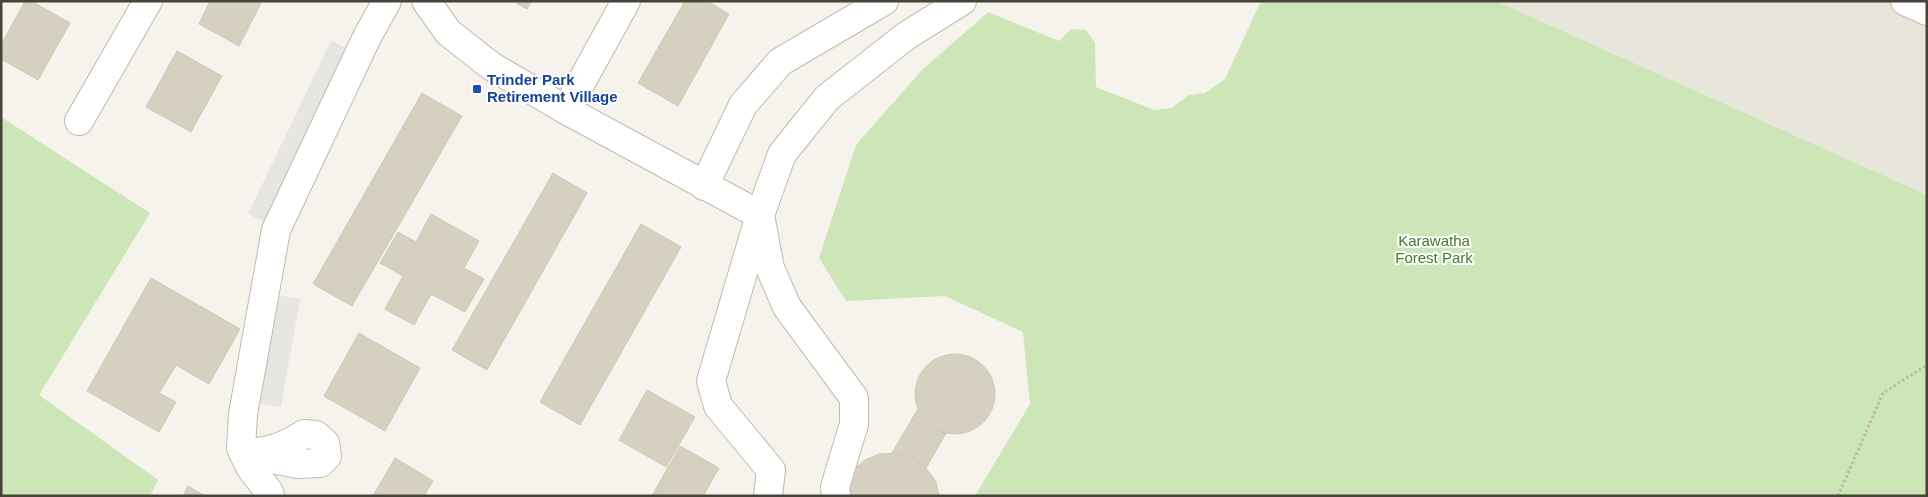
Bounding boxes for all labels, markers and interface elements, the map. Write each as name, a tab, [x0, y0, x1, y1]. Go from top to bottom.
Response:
place label: Trinder Park Retirement Village	[487, 71, 618, 105]
marker: Trinder Park Retirement Village	[471, 83, 483, 95]
park label: Karawatha Forest Park	[1395, 232, 1473, 266]

